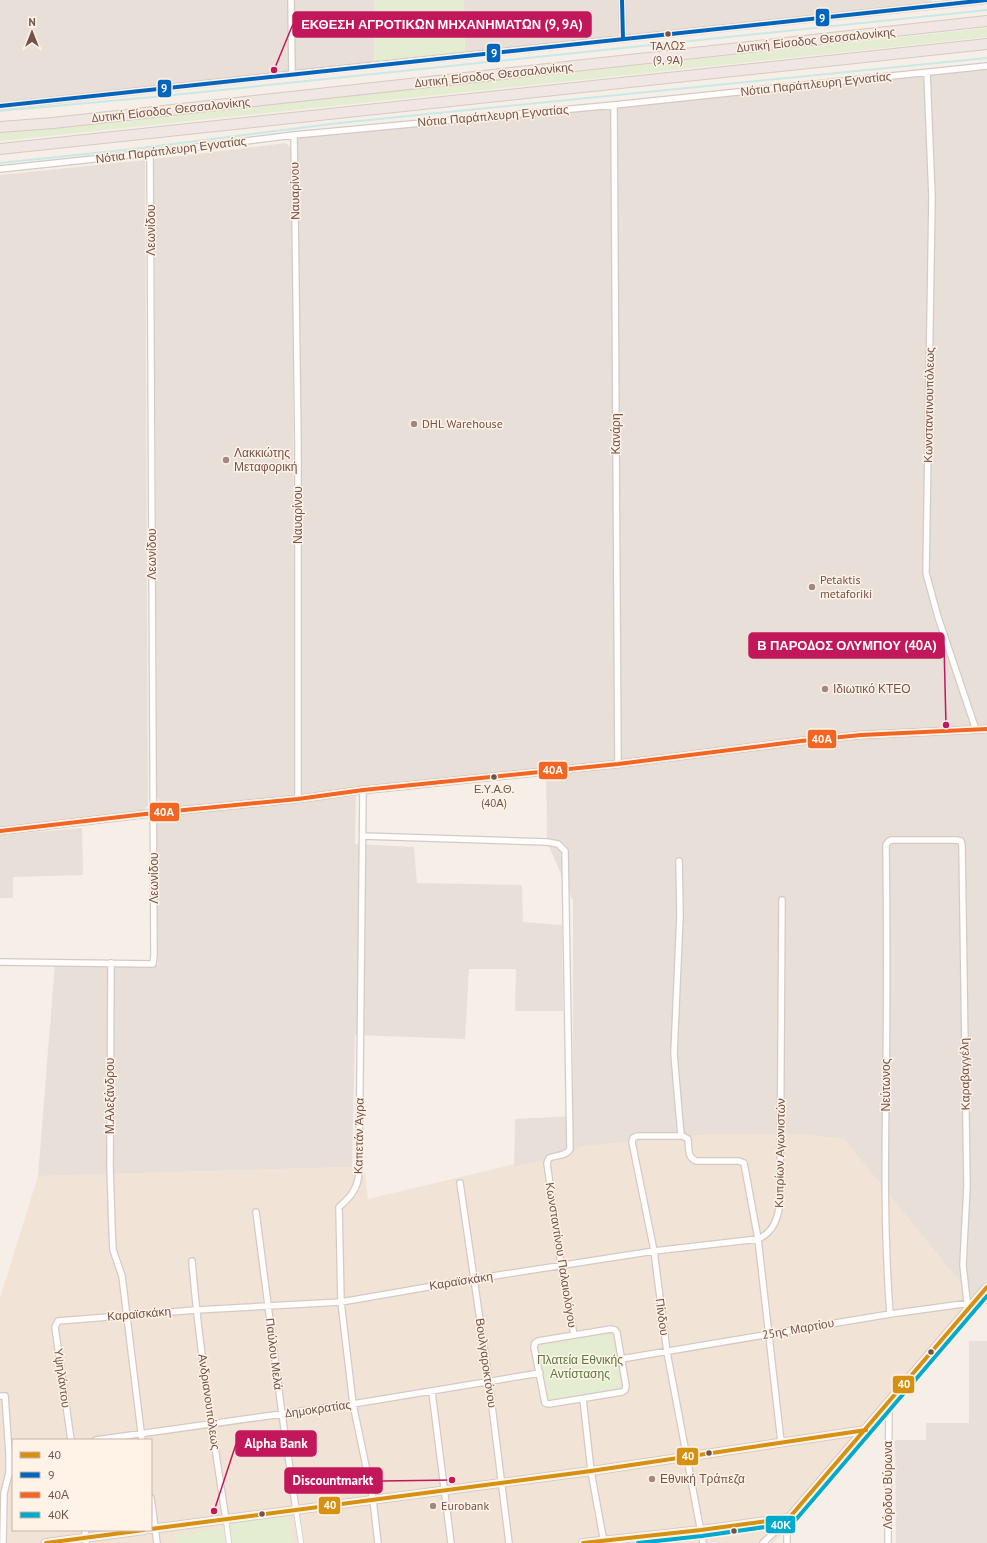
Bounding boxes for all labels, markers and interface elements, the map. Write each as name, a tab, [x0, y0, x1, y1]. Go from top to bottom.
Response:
line badge: 9	[815, 8, 830, 27]
text: 9	[819, 11, 825, 25]
north arrow	[12, 12, 52, 52]
callout: ΕΚΘΕΣΗ ΑΓΡΟΤΙΚΩΝ ΜΗΧΑΝΗΜΑΤΩΝ (9, 9Α)	[293, 12, 591, 37]
text: N	[28, 15, 36, 29]
text: ΕΚΘΕΣΗ ΑΓΡΟΤΙΚΩΝ ΜΗΧΑΝΗΜΑΤΩΝ (9, 9Α)	[301, 16, 583, 33]
street label: Δυτική Είσοδος Θεσσαλονίκης	[736, 24, 896, 55]
marker: ΤΑΛΩΣ (9, 9Α)	[663, 29, 673, 39]
place label: ΤΑΛΩΣ (9, 9Α)	[650, 39, 686, 67]
line badge: 9	[486, 43, 501, 63]
text: 9	[491, 46, 497, 60]
street label: Δυτική Είσοδος Θεσσαλονίκης	[414, 59, 574, 90]
street label: Νότια Παράπλευρη Εγνατίας	[740, 68, 892, 99]
line badge: 9	[157, 79, 172, 98]
text: 9	[161, 81, 167, 95]
street label: Δυτική Είσοδος Θεσσαλονίκης	[91, 94, 251, 125]
street label: Νότια Παράπλευρη Εγνατίας	[417, 101, 569, 130]
street label: Νότια Παράπλευρη Εγνατίας	[95, 133, 247, 166]
street label: Ναυαρίνου	[286, 162, 303, 220]
street label: Λεωνίδου	[143, 204, 158, 256]
street label: Κωνσταντινουπόλεως	[920, 347, 937, 463]
street label: Κανάρη	[608, 413, 623, 455]
place label: DHL Warehouse	[422, 416, 503, 431]
marker: DHL Warehouse	[409, 419, 419, 429]
place label: Λακκιώτης Μεταφορική	[234, 445, 297, 474]
marker: Λακκιώτης Μεταφορική	[221, 455, 231, 465]
street label: Ναυαρίνου	[290, 486, 305, 544]
street label: Λεωνίδου	[144, 528, 159, 580]
place label: Petaktis metaforiki	[820, 572, 872, 601]
marker: Petaktis metaforiki	[807, 582, 817, 592]
callout: Β ΠΑΡΟΔΟΣ ΟΛΥΜΠΟΥ (40Α)	[749, 633, 944, 658]
text: Β ΠΑΡΟΔΟΣ ΟΛΥΜΠΟΥ (40Α)	[757, 637, 937, 654]
place label: Ιδιωτικό ΚΤΕΟ	[833, 681, 911, 696]
marker: Ιδιωτικό ΚΤΕΟ	[820, 684, 830, 694]
line badge: 40Α	[807, 729, 837, 749]
text: 40Α	[812, 732, 832, 746]
line badge: 40Α	[538, 761, 568, 780]
text: 40Α	[543, 763, 563, 777]
marker: Ε.Υ.Α.Θ. (40Α)	[489, 772, 499, 782]
place label: Ε.Υ.Α.Θ. (40Α)	[474, 782, 514, 810]
line badge: 40Α	[149, 802, 180, 822]
text: 40Α	[154, 805, 174, 819]
street label: Λεωνίδου	[146, 852, 161, 904]
street label: Καραβαγγέλη	[956, 1038, 973, 1110]
street label: Μ.Αλεξάνδρου	[102, 1058, 117, 1134]
street label: Νεύτωνος	[878, 1058, 893, 1111]
street label: Καπετάν Άγρα	[350, 1098, 367, 1174]
street label: Κυπρίων Αγωνιστών	[771, 1098, 788, 1208]
street label: Κωνσταντίνου Παλαιολόγου	[543, 1181, 580, 1329]
street label: Καραϊσκάκη	[428, 1268, 494, 1293]
street label: Πίνδου	[652, 1297, 673, 1336]
street label: Καραϊσκάκη	[106, 1303, 172, 1324]
street label: 25ης Μαρτίου	[761, 1315, 835, 1342]
street label: Παύλου Μελά	[263, 1317, 286, 1391]
street label: Βουλγαροκτόνου	[473, 1317, 500, 1409]
street label: Υψηλάντου	[51, 1347, 74, 1409]
unlabelled marker	[926, 1347, 936, 1357]
park label: Πλατεία Εθνικής Αντίστασης	[537, 1352, 623, 1381]
street label: Ανδριανουπόλεως	[195, 1353, 224, 1451]
line badge: 40	[892, 1375, 915, 1394]
text: 40	[898, 1377, 910, 1391]
street label: Δημοκρατίας	[284, 1396, 352, 1421]
callout: Alpha Bank	[236, 1431, 316, 1456]
text: Alpha Bank	[244, 1435, 308, 1452]
legend	[12, 1439, 152, 1531]
street label: Λόρδου Βύρωνα	[880, 1441, 895, 1529]
text: 40	[48, 1447, 62, 1462]
line badge: 40	[676, 1447, 699, 1466]
unlabelled marker	[704, 1448, 714, 1458]
text: 40	[682, 1449, 694, 1463]
text: 9	[48, 1467, 55, 1482]
callout: Discountmarkt	[285, 1468, 382, 1493]
place label: Εθνική Τράπεζα	[660, 1471, 745, 1486]
text: Discountmarkt	[293, 1472, 374, 1489]
marker: Εθνική Τράπεζα	[647, 1474, 657, 1484]
text: 40Α	[48, 1487, 69, 1502]
line badge: 40	[318, 1496, 341, 1515]
text: 40	[324, 1498, 336, 1512]
place label: Eurobank	[441, 1498, 489, 1513]
marker: Eurobank	[428, 1501, 438, 1511]
text: 40Κ	[48, 1507, 69, 1522]
unlabelled marker	[257, 1509, 267, 1519]
line badge: 40Κ	[765, 1515, 796, 1534]
text: 40Κ	[771, 1518, 791, 1532]
unlabelled marker	[729, 1526, 739, 1536]

